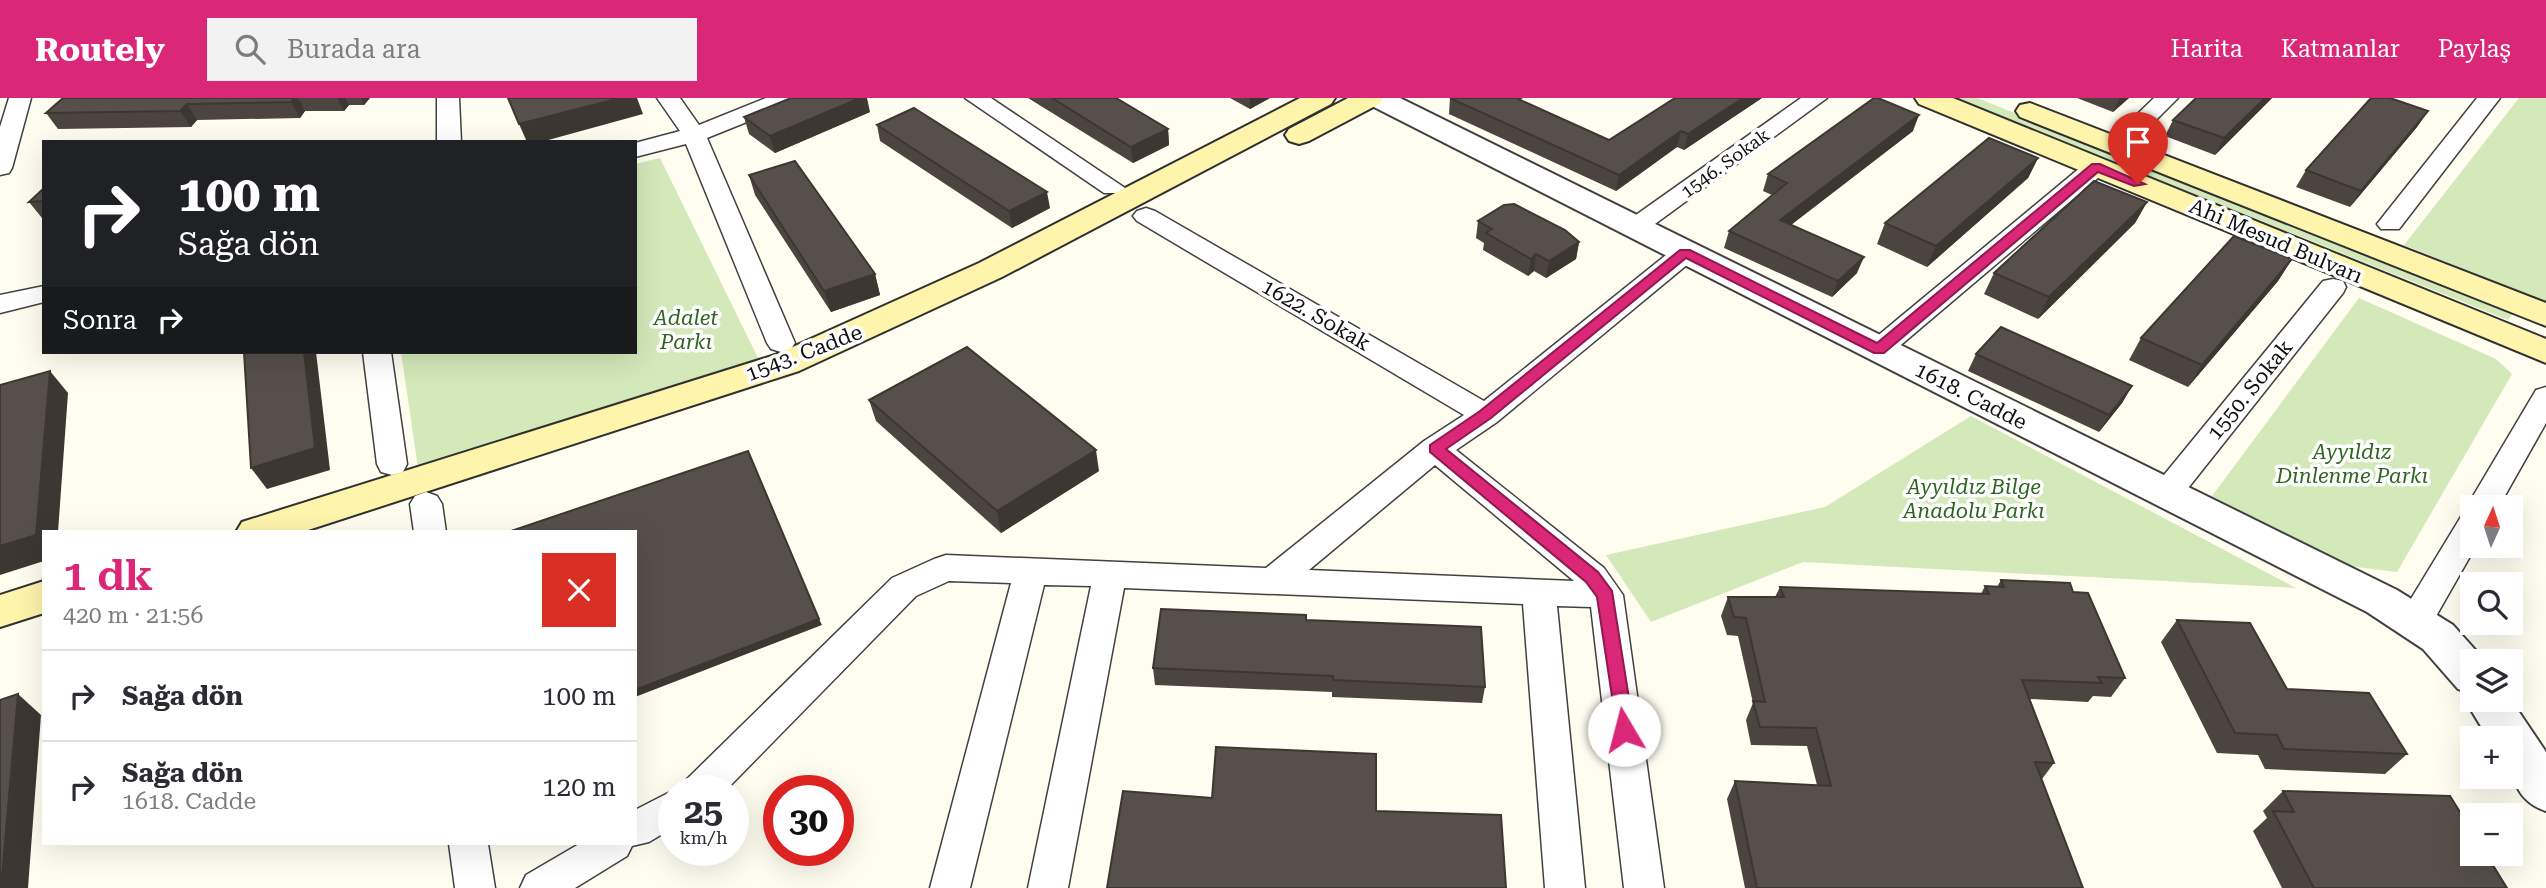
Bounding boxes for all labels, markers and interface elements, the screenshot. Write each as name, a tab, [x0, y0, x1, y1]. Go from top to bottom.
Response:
search box	[207, 18, 697, 81]
text: Routely	[35, 30, 165, 69]
icon: search	[231, 30, 269, 68]
text: Burada ara	[287, 34, 420, 64]
text: Harita	[2171, 35, 2243, 63]
text: Katmanlar	[2281, 35, 2400, 63]
text: Paylaş	[2438, 35, 2511, 63]
pin	[2108, 112, 2168, 184]
icon: arrive	[2119, 123, 2157, 161]
street label: 1546. Sokak	[1677, 124, 1773, 202]
text: 100 m	[178, 166, 320, 223]
icon: right	[63, 168, 154, 259]
street label: Ahi Mesud Bulvarı	[2186, 194, 2366, 288]
text: Sağa dön	[178, 225, 319, 263]
street label: 1622. Sokak	[1257, 274, 1375, 356]
icon: right	[151, 301, 189, 339]
text: Sonra	[63, 305, 137, 335]
park label: Adalet Parkı	[652, 306, 718, 354]
street label: 1543. Cadde	[743, 320, 865, 386]
street label: 1550. Sokak	[2202, 335, 2298, 445]
street label: 1618. Cadde	[1911, 358, 2031, 434]
park label: Ayyıldız Dinlenme Parkı	[2275, 440, 2428, 488]
park label: Ayyıldız Bilge Anadolu Parkı	[1901, 475, 2045, 523]
north arrow	[2460, 495, 2524, 558]
map controls	[2460, 495, 2523, 866]
text: 1 dk	[63, 551, 153, 600]
button: close	[542, 553, 616, 627]
button: search	[2460, 572, 2523, 635]
text: 420 m · 21:56	[63, 602, 203, 629]
button: layers	[2460, 649, 2523, 712]
icon: right	[63, 677, 101, 715]
text: Sağa dön	[122, 681, 243, 711]
text: 100 m	[542, 681, 616, 711]
position arrow	[1587, 693, 1661, 767]
button: +	[2460, 726, 2523, 789]
text: Sağa dön	[122, 758, 243, 788]
icon: right	[63, 768, 101, 806]
text: 120 m	[542, 772, 616, 802]
speed limit sign: 30	[763, 775, 854, 866]
text: 1618. Cadde	[122, 788, 256, 815]
text: 25	[684, 791, 723, 832]
button: −	[2460, 803, 2523, 866]
text: km/h	[679, 827, 728, 848]

